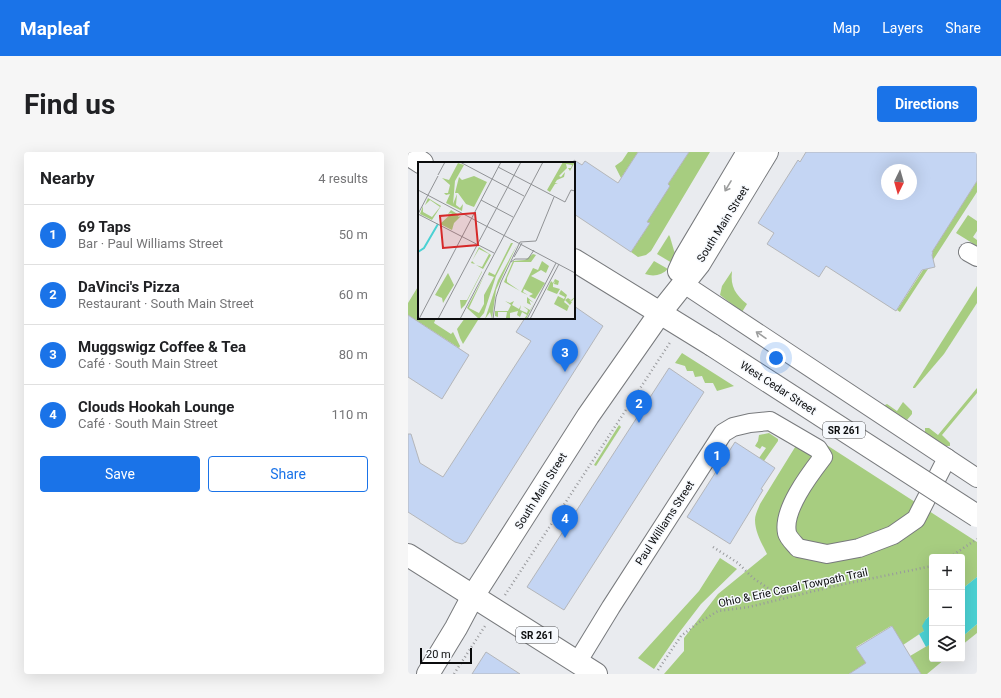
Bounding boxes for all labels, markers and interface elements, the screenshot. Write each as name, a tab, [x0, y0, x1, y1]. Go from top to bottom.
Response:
text: Mapleaf	[20, 17, 90, 40]
text: Map	[833, 20, 860, 36]
text: Layers	[882, 20, 923, 36]
text: Share	[945, 20, 981, 36]
button: Directions	[877, 86, 977, 122]
text: Find us	[24, 88, 115, 121]
inset map	[418, 162, 575, 319]
north arrow	[881, 164, 917, 200]
text: Nearby	[40, 168, 95, 188]
text: 4 results	[318, 171, 368, 186]
one-way arrow	[723, 179, 731, 191]
street label: South Main Street	[694, 183, 752, 264]
text: 69 Taps	[78, 218, 131, 236]
text: 1	[49, 227, 57, 242]
text: 50 m	[339, 227, 368, 242]
text: Bar · Paul Williams Street	[78, 236, 223, 251]
text: DaVinci's Pizza	[78, 278, 180, 296]
text: 2	[49, 287, 57, 302]
text: 60 m	[339, 287, 368, 302]
text: Restaurant · South Main Street	[78, 296, 254, 311]
one-way arrow	[756, 331, 767, 339]
text: Muggswigz Coffee & Tea	[78, 338, 246, 356]
pin: 3	[552, 339, 578, 372]
text: 3	[49, 347, 57, 362]
text: 80 m	[339, 347, 368, 362]
your location	[766, 348, 786, 368]
text: Café · South Main Street	[78, 356, 218, 371]
street label: West Cedar Street	[738, 359, 819, 418]
pin: 2	[626, 390, 652, 423]
text: Clouds Hookah Lounge	[78, 398, 234, 416]
text: 4	[49, 407, 57, 422]
text: 110 m	[331, 407, 368, 422]
text: Café · South Main Street	[78, 416, 218, 431]
road number: SR 261	[823, 422, 865, 438]
pin: 1	[704, 442, 730, 475]
street label: South Main Street	[512, 450, 570, 531]
button: Save	[40, 456, 200, 492]
button: Share	[208, 456, 368, 492]
street label: Paul Williams Street	[633, 478, 697, 568]
pin: 4	[552, 505, 578, 538]
map controls	[929, 554, 965, 662]
button: +	[929, 554, 965, 590]
street label: Ohio & Erie Canal Towpath Trail	[717, 566, 869, 610]
button: −	[929, 590, 965, 626]
button: layers	[929, 626, 965, 662]
road number: SR 261	[516, 627, 558, 643]
scale bar	[420, 646, 472, 665]
text: 20 m	[426, 648, 451, 661]

